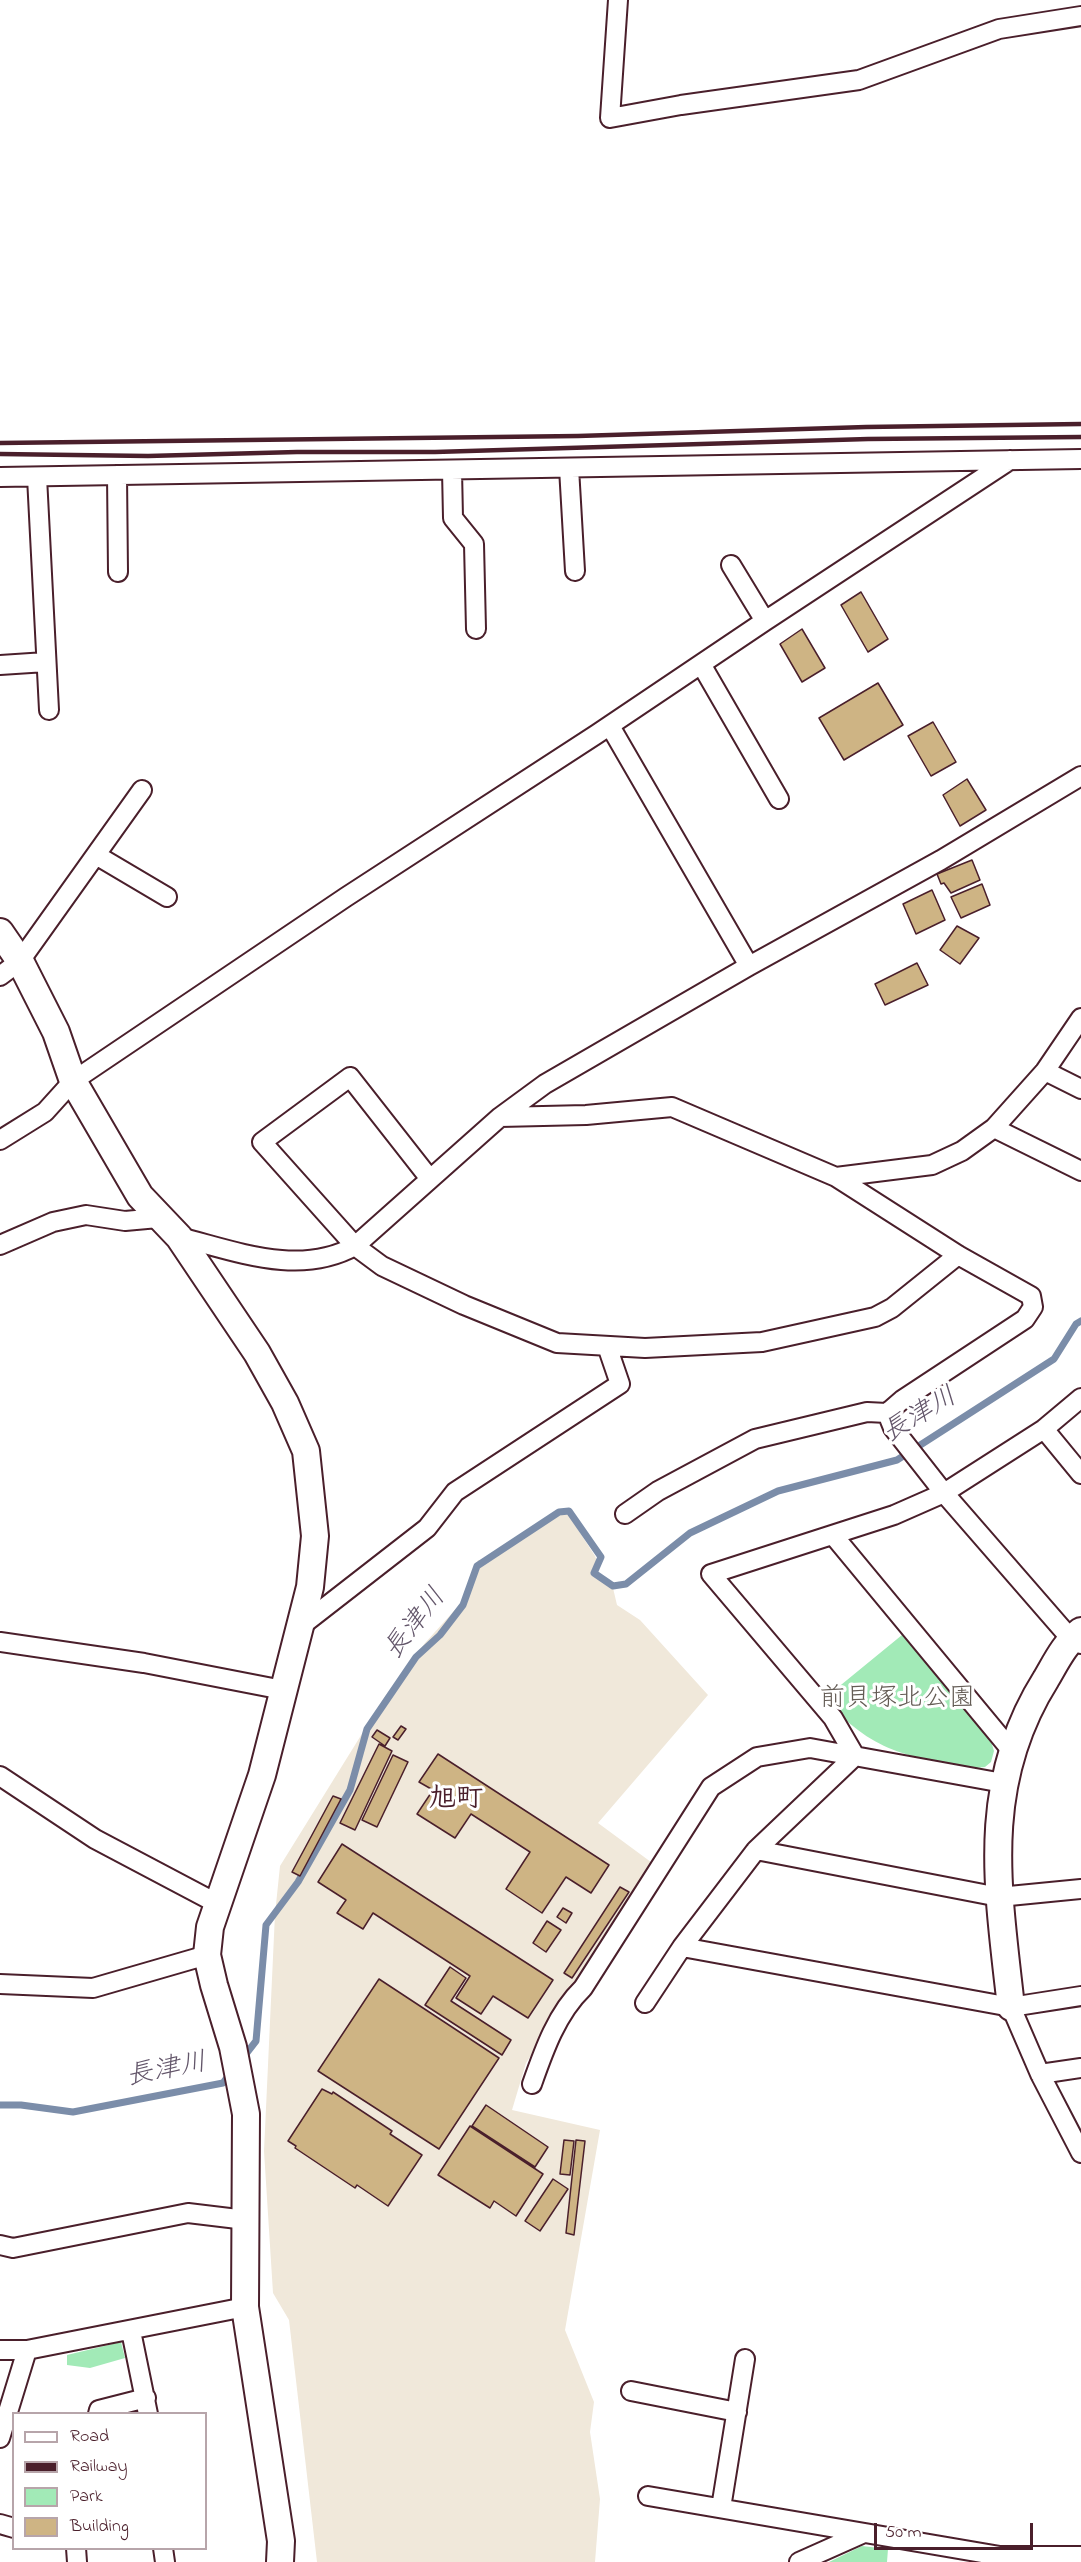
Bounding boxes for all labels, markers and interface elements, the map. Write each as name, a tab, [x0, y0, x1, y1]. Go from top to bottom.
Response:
water label: 長津川	[878, 1382, 964, 1452]
water label: 長津川	[379, 1583, 455, 1667]
park label: 前貝塚北公園	[819, 1685, 975, 1717]
district label: 旭町	[429, 1786, 483, 1818]
water label: 長津川	[124, 2048, 210, 2096]
legend	[12, 2412, 207, 2550]
text: Road	[70, 2424, 109, 2450]
text: Railway	[70, 2454, 127, 2480]
text: Park	[70, 2484, 103, 2510]
scale bar	[877, 2511, 1036, 2549]
text: Building	[70, 2514, 129, 2540]
text: 50 m	[885, 2520, 922, 2546]

